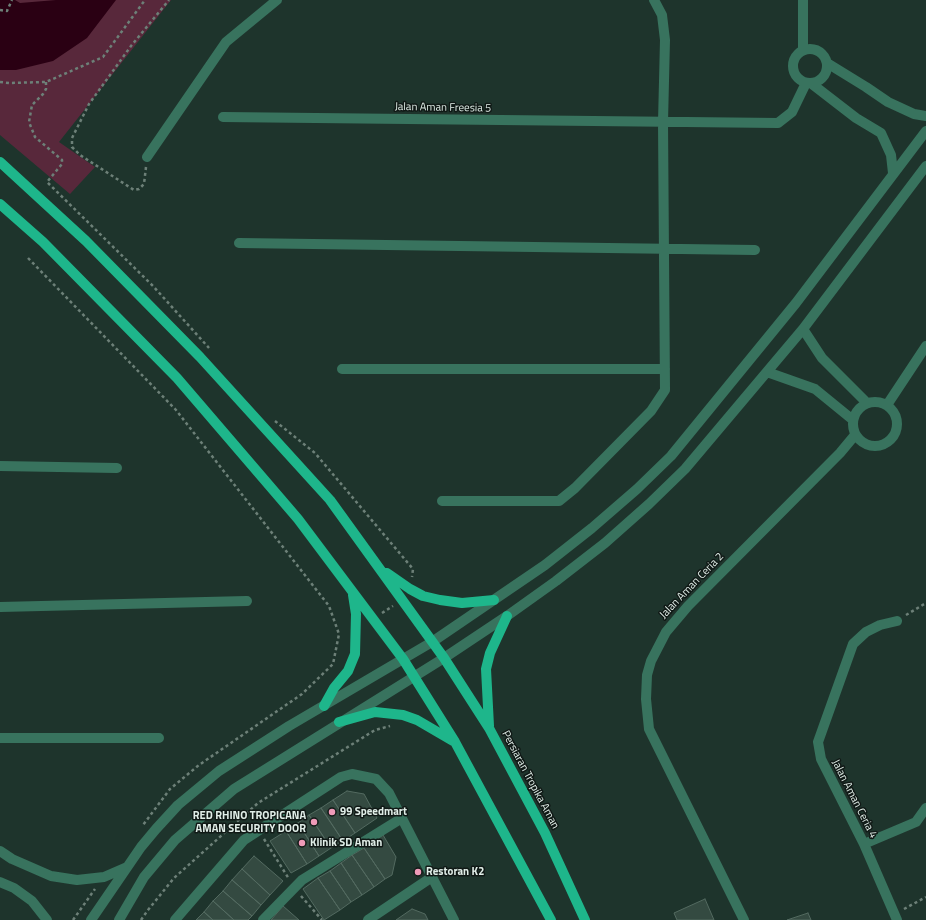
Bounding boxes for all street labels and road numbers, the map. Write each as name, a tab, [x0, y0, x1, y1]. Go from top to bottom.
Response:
street label: Jalan Aman Freesia 5	[395, 101, 491, 115]
street label: Jalan Aman Ceria 2	[657, 550, 727, 622]
street label: Persiaran Tropika Aman	[498, 729, 562, 831]
street label: Jalan Aman Ceria 4	[829, 758, 879, 840]

